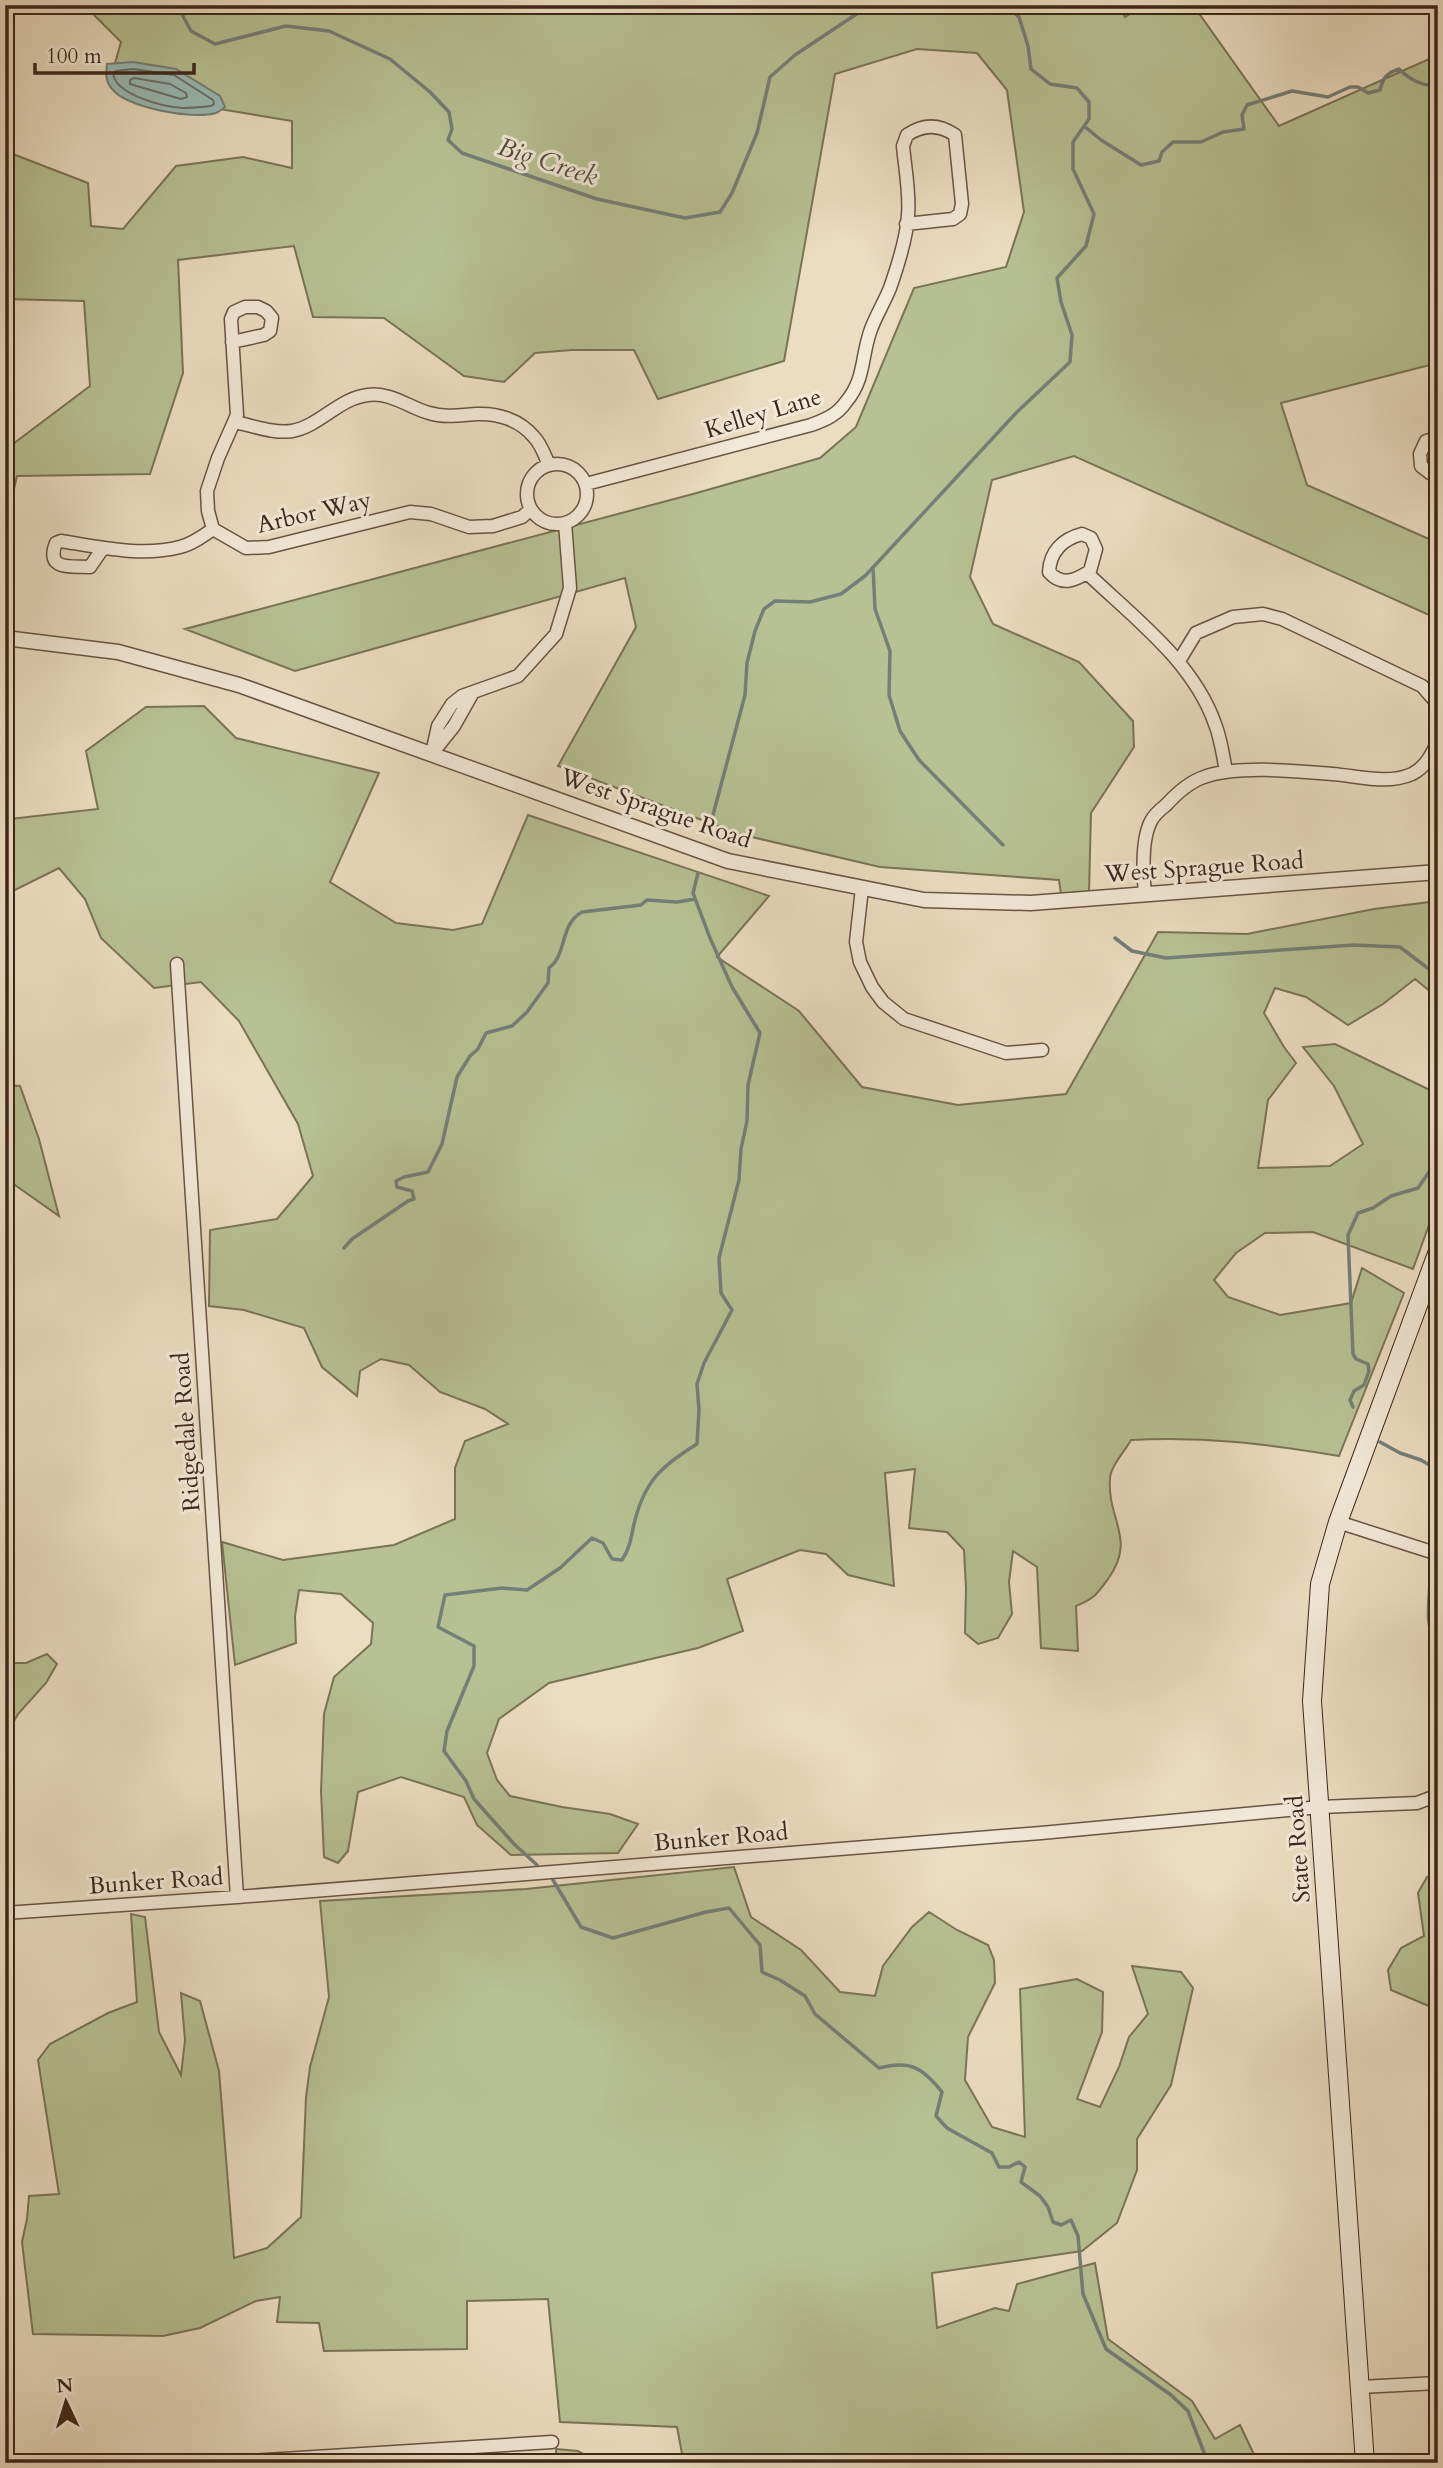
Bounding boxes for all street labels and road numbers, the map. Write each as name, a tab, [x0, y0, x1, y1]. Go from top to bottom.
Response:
street label: Kelley Lane	[701, 380, 826, 447]
street label: Arbor Way	[254, 483, 375, 542]
street label: West Sprague Road	[555, 760, 756, 857]
street label: West Sprague Road	[1102, 844, 1305, 891]
street label: Ridgedale Road	[164, 1351, 209, 1513]
street label: State Road	[1278, 1794, 1319, 1904]
street label: Bunker Road	[652, 1815, 790, 1860]
street label: Bunker Road	[88, 1860, 225, 1903]

